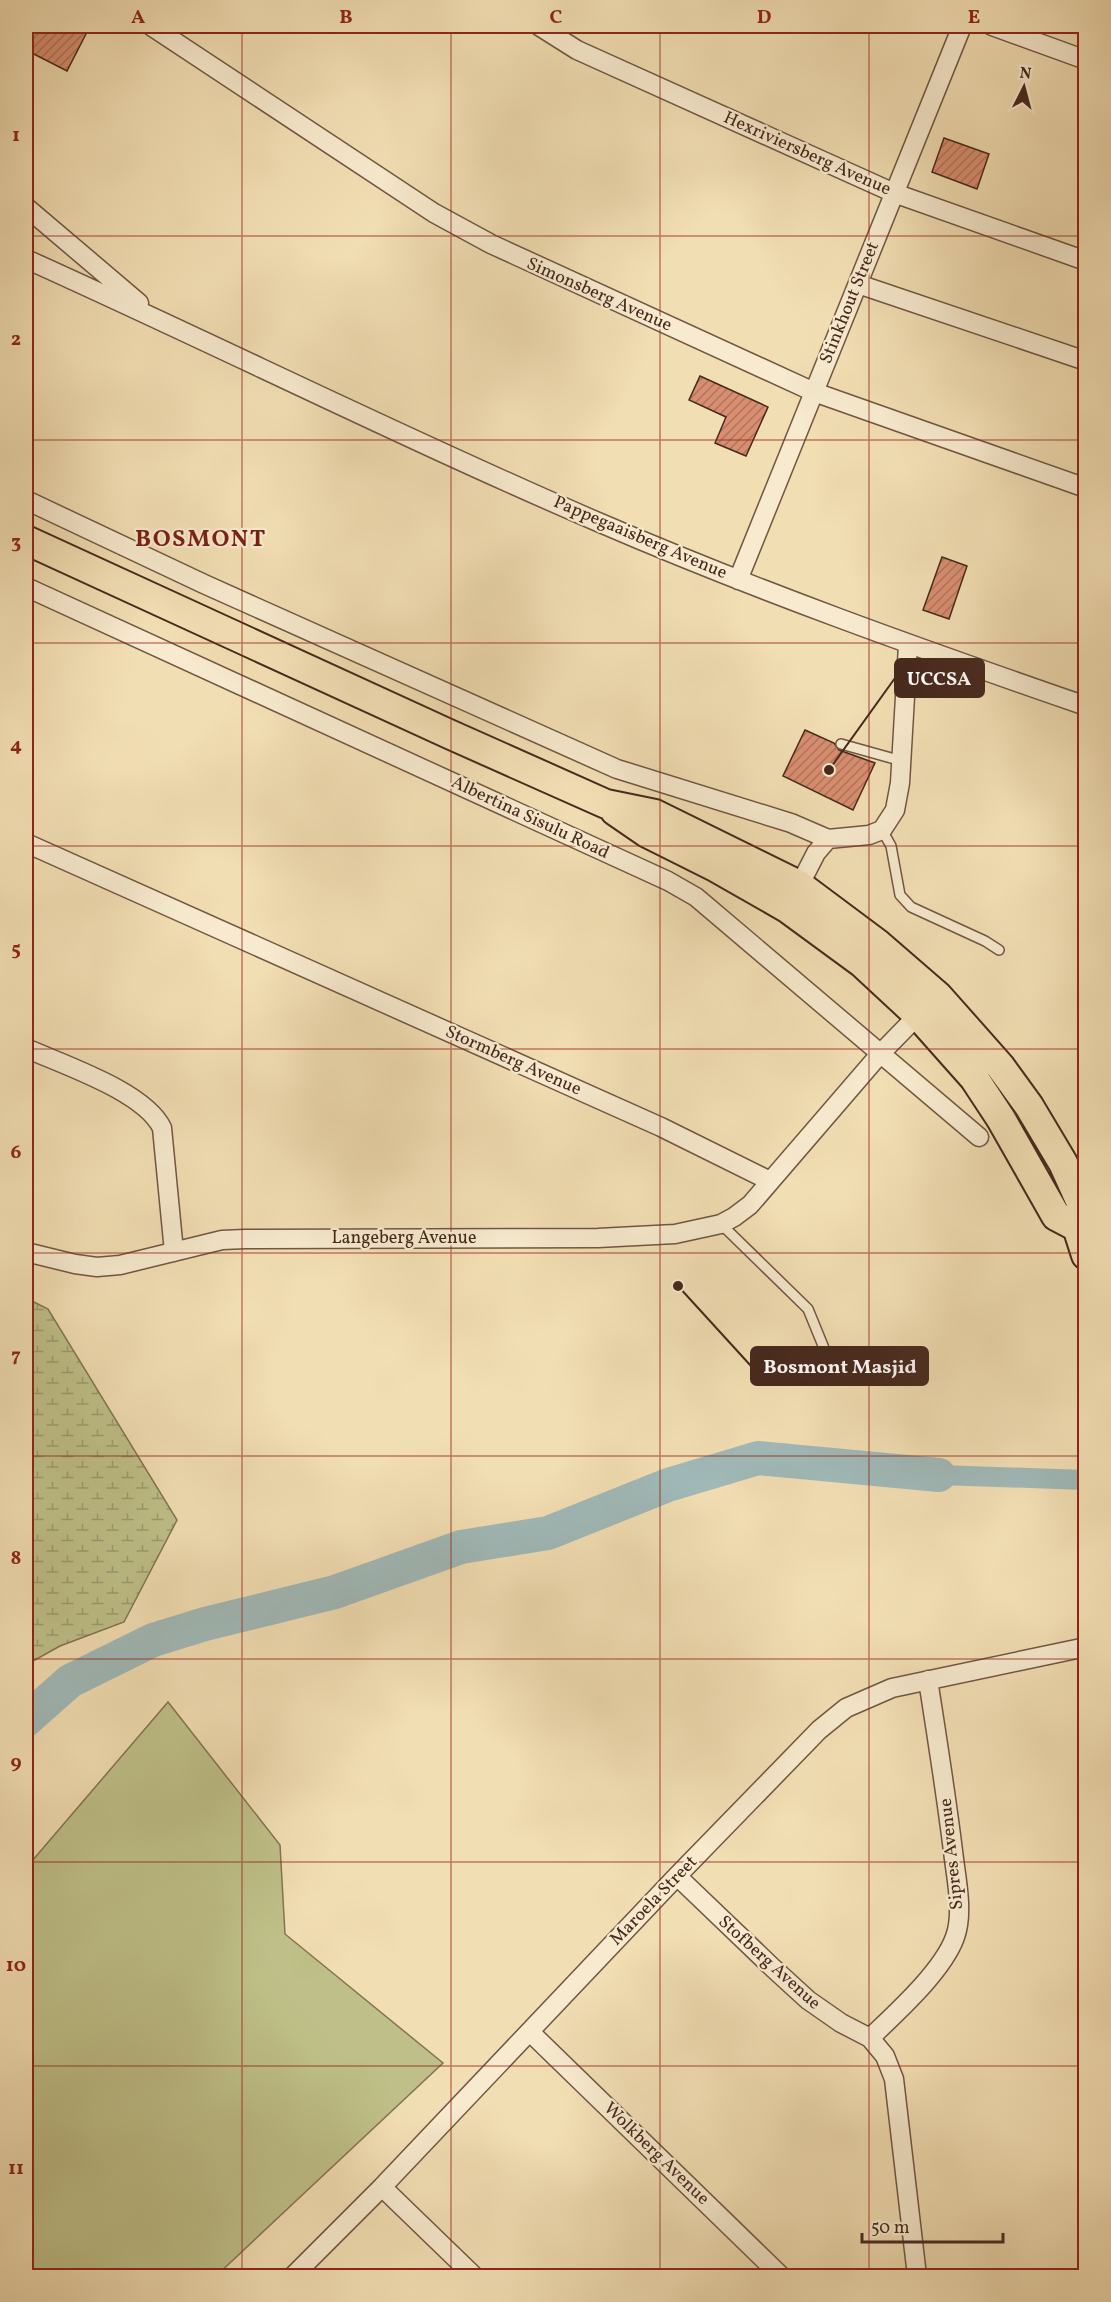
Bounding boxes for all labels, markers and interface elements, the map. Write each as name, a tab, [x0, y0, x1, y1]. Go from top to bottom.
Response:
text: A	[131, 4, 145, 32]
text: B	[339, 4, 353, 32]
text: C	[550, 4, 563, 32]
text: D	[757, 4, 771, 32]
text: E	[968, 4, 980, 32]
north arrow	[994, 57, 1054, 117]
text: N	[1018, 63, 1033, 86]
street label: Hexriviersberg Avenue	[719, 106, 895, 202]
text: 1	[12, 122, 20, 150]
street label: Stinkhout Street	[814, 238, 886, 368]
street label: Simonsberg Avenue	[522, 252, 676, 338]
text: 2	[11, 326, 21, 354]
street label: Pappegaaisberg Avenue	[549, 490, 731, 586]
district label: BOSMONT	[135, 523, 267, 557]
text: 3	[11, 529, 21, 557]
callout: UCCSA	[895, 659, 984, 697]
text: UCCSA	[907, 666, 971, 694]
text: 4	[10, 732, 22, 760]
street label: Albertina Sisulu Road	[447, 770, 613, 866]
text: 5	[11, 936, 21, 964]
street label: Stormberg Avenue	[441, 1020, 585, 1102]
text: 6	[11, 1139, 22, 1167]
street label: Langeberg Avenue	[331, 1226, 477, 1251]
text: 7	[11, 1342, 21, 1370]
callout: Bosmont Masjid	[751, 1347, 928, 1385]
text: Bosmont Masjid	[763, 1354, 917, 1382]
text: 8	[11, 1545, 21, 1573]
text: 9	[10, 1749, 22, 1777]
street label: Sipres Avenue	[934, 1797, 970, 1911]
street label: Maroela Street	[605, 1850, 703, 1952]
street label: Stofberg Avenue	[712, 1910, 826, 2016]
text: 10	[6, 1952, 26, 1980]
street label: Wolkberg Avenue	[597, 2097, 715, 2211]
text: 11	[8, 2155, 24, 2183]
scale bar	[862, 2206, 1003, 2244]
text: 50 m	[871, 2216, 910, 2241]

